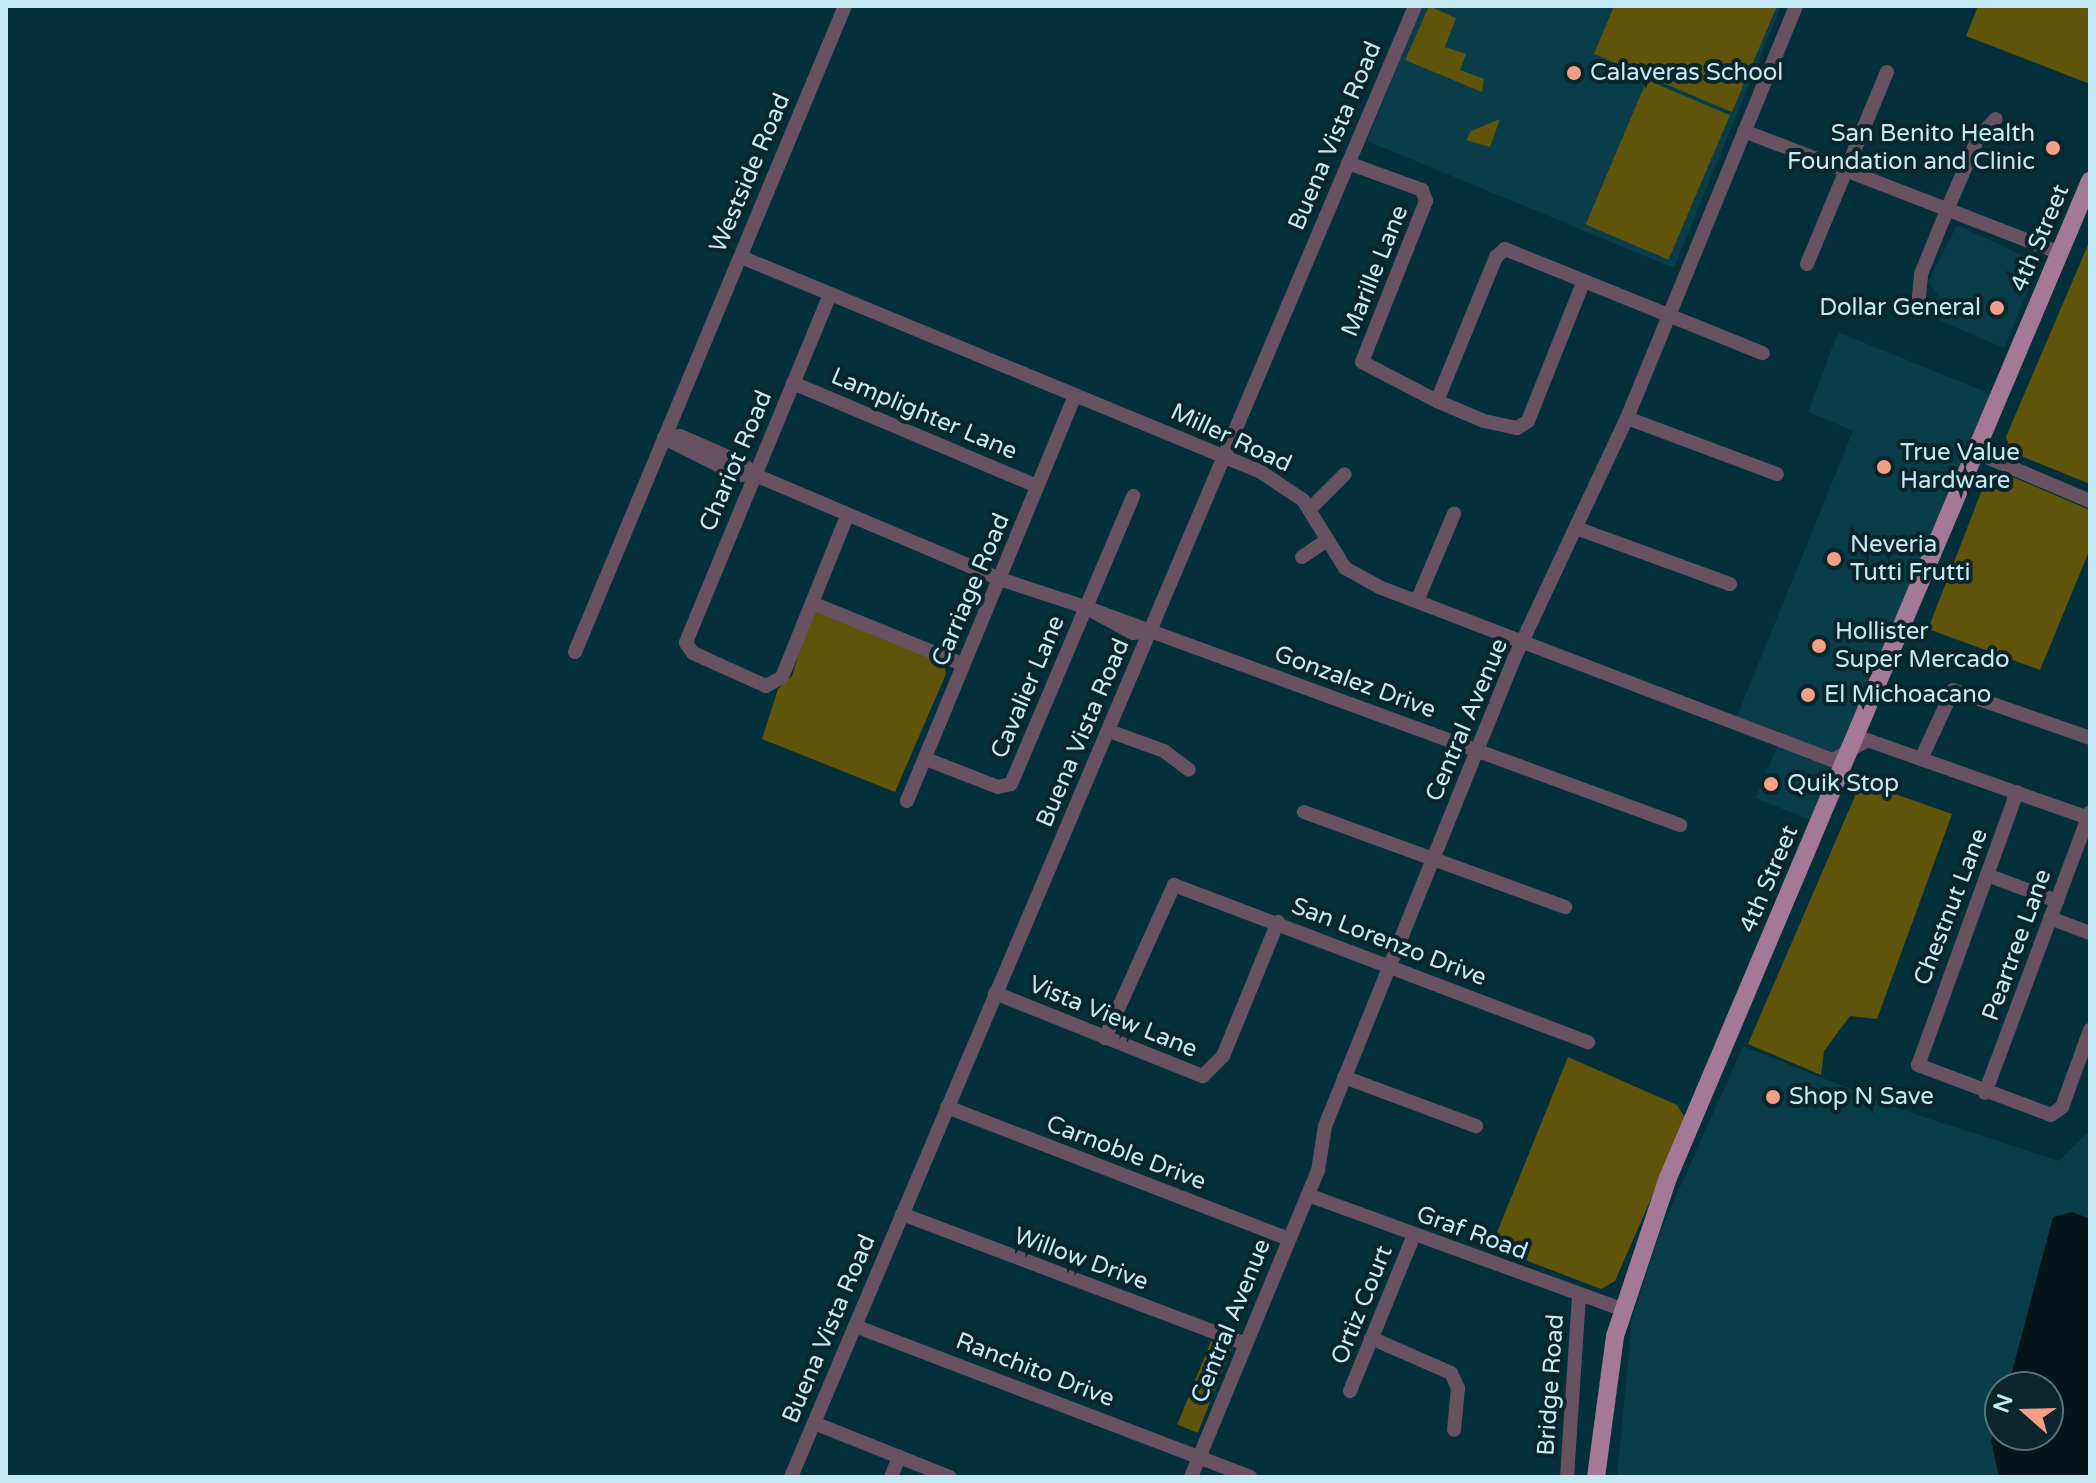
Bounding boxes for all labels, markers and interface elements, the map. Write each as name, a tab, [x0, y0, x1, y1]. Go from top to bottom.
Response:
street label: Buena Vista Road	[1282, 37, 1388, 235]
place label: Calaveras School	[1590, 59, 1783, 87]
marker: Calaveras School	[1565, 64, 1583, 82]
street label: Westside Road	[704, 89, 796, 257]
place label: San Benito Health Foundation and Clinic	[1787, 120, 2035, 176]
marker: San Benito Health Foundation and Clinic	[2042, 137, 2064, 159]
street label: 4th Street	[2005, 180, 2075, 296]
street label: Marille Lane	[1336, 201, 1414, 341]
place label: Dollar General	[1819, 294, 1981, 322]
marker: Dollar General	[1988, 299, 2006, 317]
street label: Lamplighter Lane	[827, 362, 1021, 466]
street label: Chariot Road	[693, 386, 779, 536]
street label: Miller Road	[1166, 397, 1296, 479]
place label: True Value Hardware	[1900, 439, 2020, 495]
marker: True Value Hardware	[1875, 458, 1893, 476]
street label: Carriage Road	[926, 509, 1016, 671]
place label: Neveria Tutti Frutti	[1850, 531, 1970, 587]
marker: Neveria Tutti Frutti	[1825, 550, 1843, 568]
street label: Cavalier Lane	[985, 611, 1071, 763]
place label: Hollister Super Mercado	[1835, 618, 2010, 674]
street label: Buena Vista Road	[1030, 634, 1136, 832]
street label: Central Avenue	[1420, 634, 1514, 806]
marker: Hollister Super Mercado	[1810, 637, 1828, 655]
street label: Gonzalez Drive	[1270, 639, 1440, 725]
place label: El Michoacano	[1824, 681, 1991, 709]
marker: El Michoacano	[1799, 686, 1817, 704]
place label: Quik Stop	[1787, 770, 1899, 798]
marker: Quik Stop	[1762, 775, 1780, 793]
street label: 4th Street	[1734, 821, 1804, 937]
street label: Chestnut Lane	[1908, 825, 1994, 989]
street label: Peartree Lane	[1976, 865, 2058, 1025]
street label: San Lorenzo Drive	[1287, 892, 1491, 992]
street label: Vista View Lane	[1024, 970, 1202, 1064]
place label: Shop N Save	[1789, 1083, 1934, 1111]
marker: Shop N Save	[1764, 1088, 1782, 1106]
street label: Carnoble Drive	[1042, 1109, 1210, 1197]
street label: Graf Road	[1412, 1200, 1532, 1266]
street label: Willow Drive	[1010, 1221, 1152, 1297]
street label: Buena Vista Road	[776, 1230, 882, 1428]
street label: Central Avenue	[1185, 1235, 1277, 1407]
street label: Ortiz Court	[1325, 1241, 1399, 1369]
street label: Bridge Road	[1532, 1313, 1570, 1457]
street label: Ranchito Drive	[952, 1327, 1118, 1413]
north arrow	[1984, 1371, 2064, 1451]
text: N	[1988, 1391, 2019, 1416]

